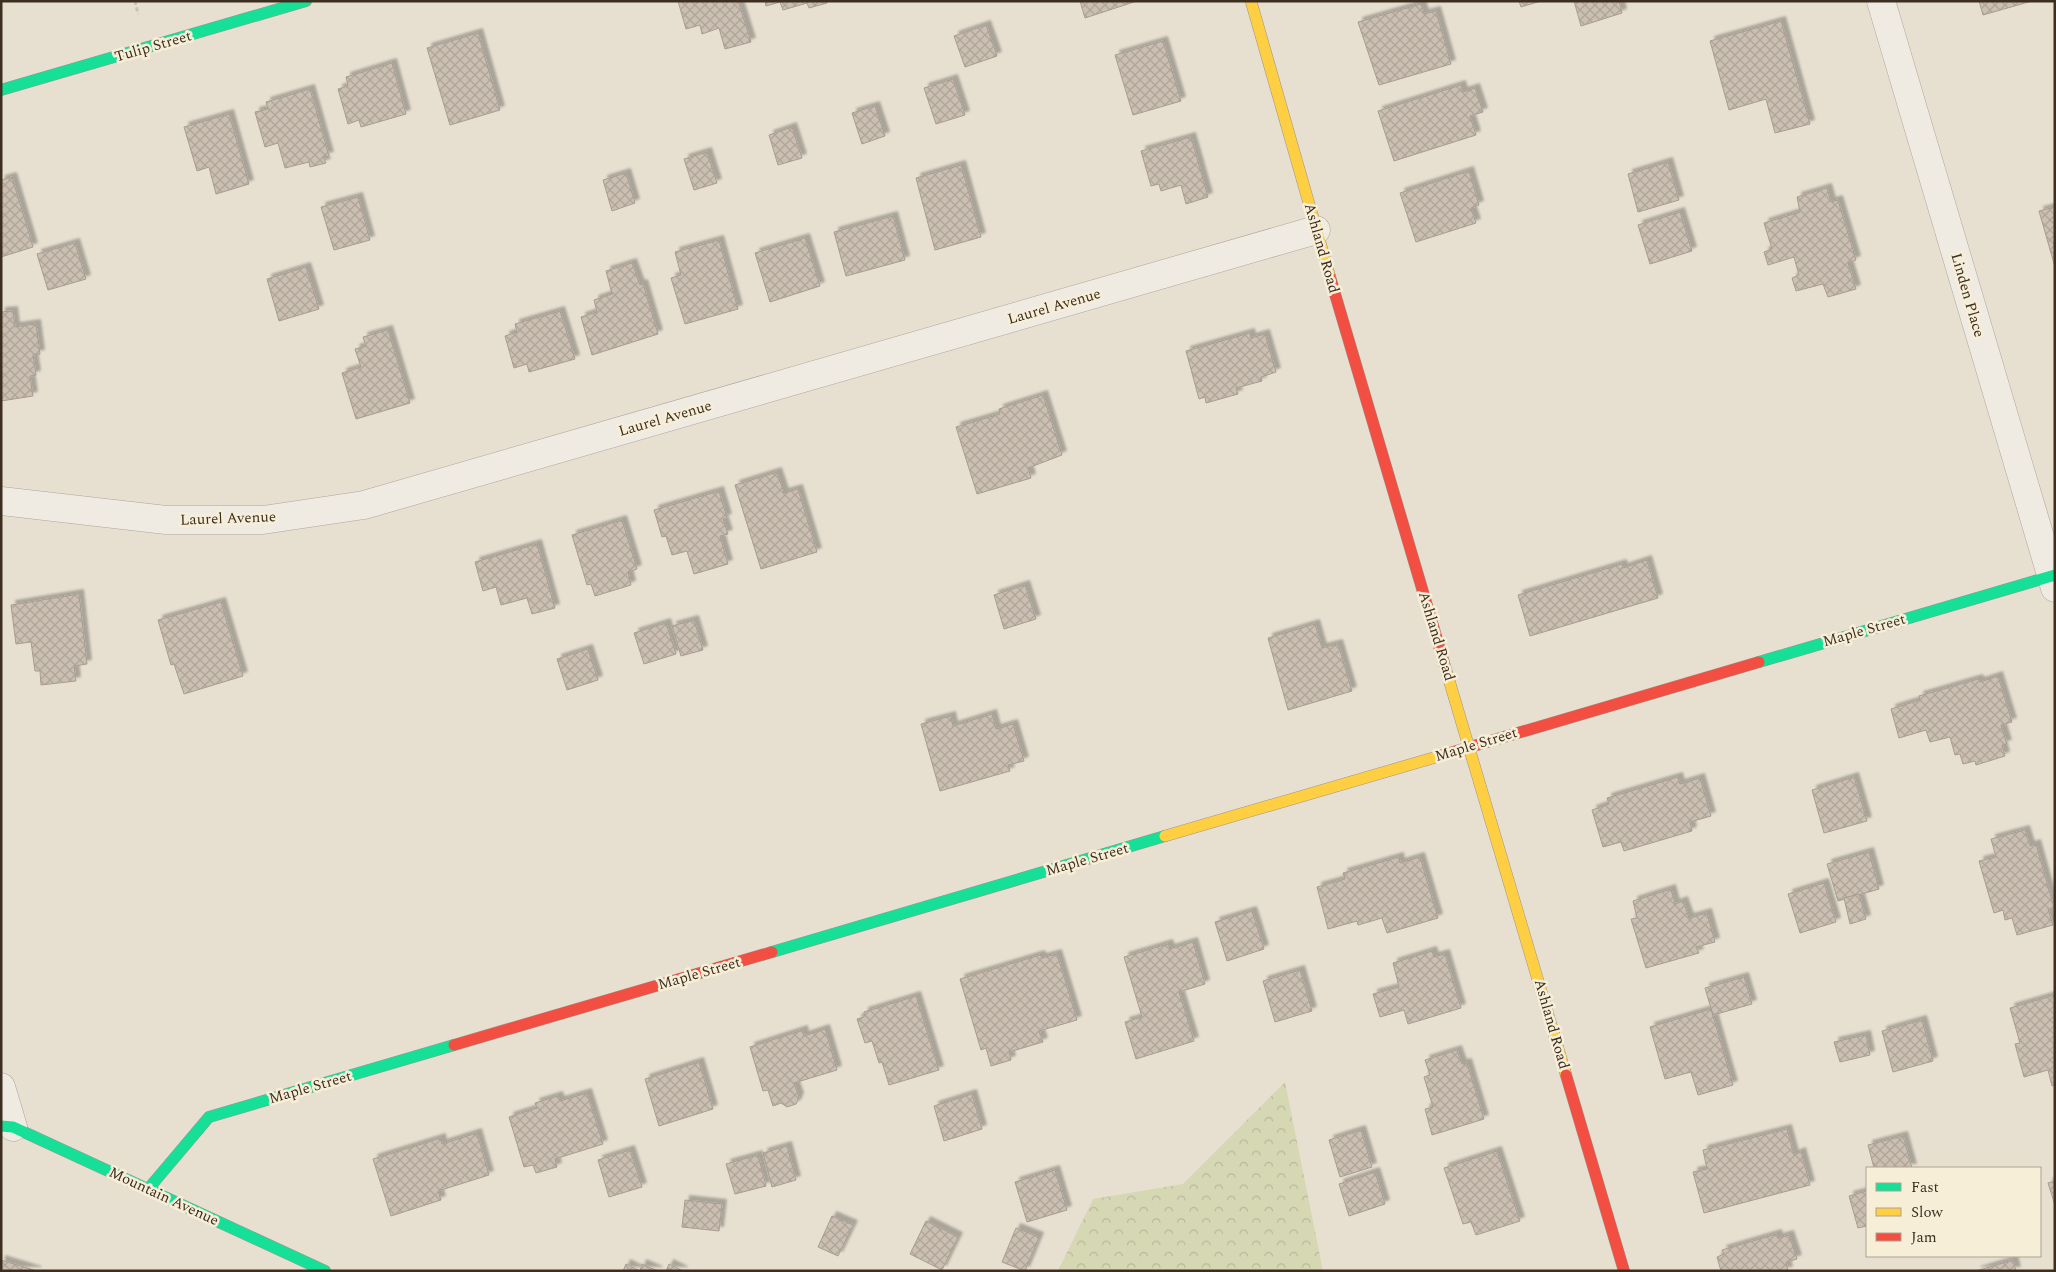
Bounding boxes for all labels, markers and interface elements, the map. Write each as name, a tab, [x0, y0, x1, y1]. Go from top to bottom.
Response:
street label: Tulip Street	[112, 25, 194, 68]
street label: Ashland Road	[1298, 200, 1345, 296]
street label: Linden Place	[1945, 250, 1991, 340]
street label: Laurel Avenue	[1005, 282, 1104, 331]
street label: Laurel Avenue	[616, 394, 715, 443]
street label: Laurel Avenue	[180, 505, 276, 532]
street label: Ashland Road	[1412, 588, 1461, 684]
street label: Maple Street	[1820, 608, 1908, 653]
street label: Maple Street	[1432, 721, 1520, 768]
street label: Maple Street	[1043, 837, 1131, 882]
street label: Maple Street	[655, 951, 743, 996]
street label: Ashland Road	[1528, 976, 1575, 1072]
street label: Maple Street	[266, 1065, 354, 1110]
street label: Mountain Avenue	[105, 1161, 223, 1232]
legend	[1866, 1167, 2041, 1257]
text: Fast	[1911, 1176, 1939, 1199]
text: Slow	[1911, 1201, 1943, 1224]
text: Jam	[1911, 1226, 1937, 1249]

